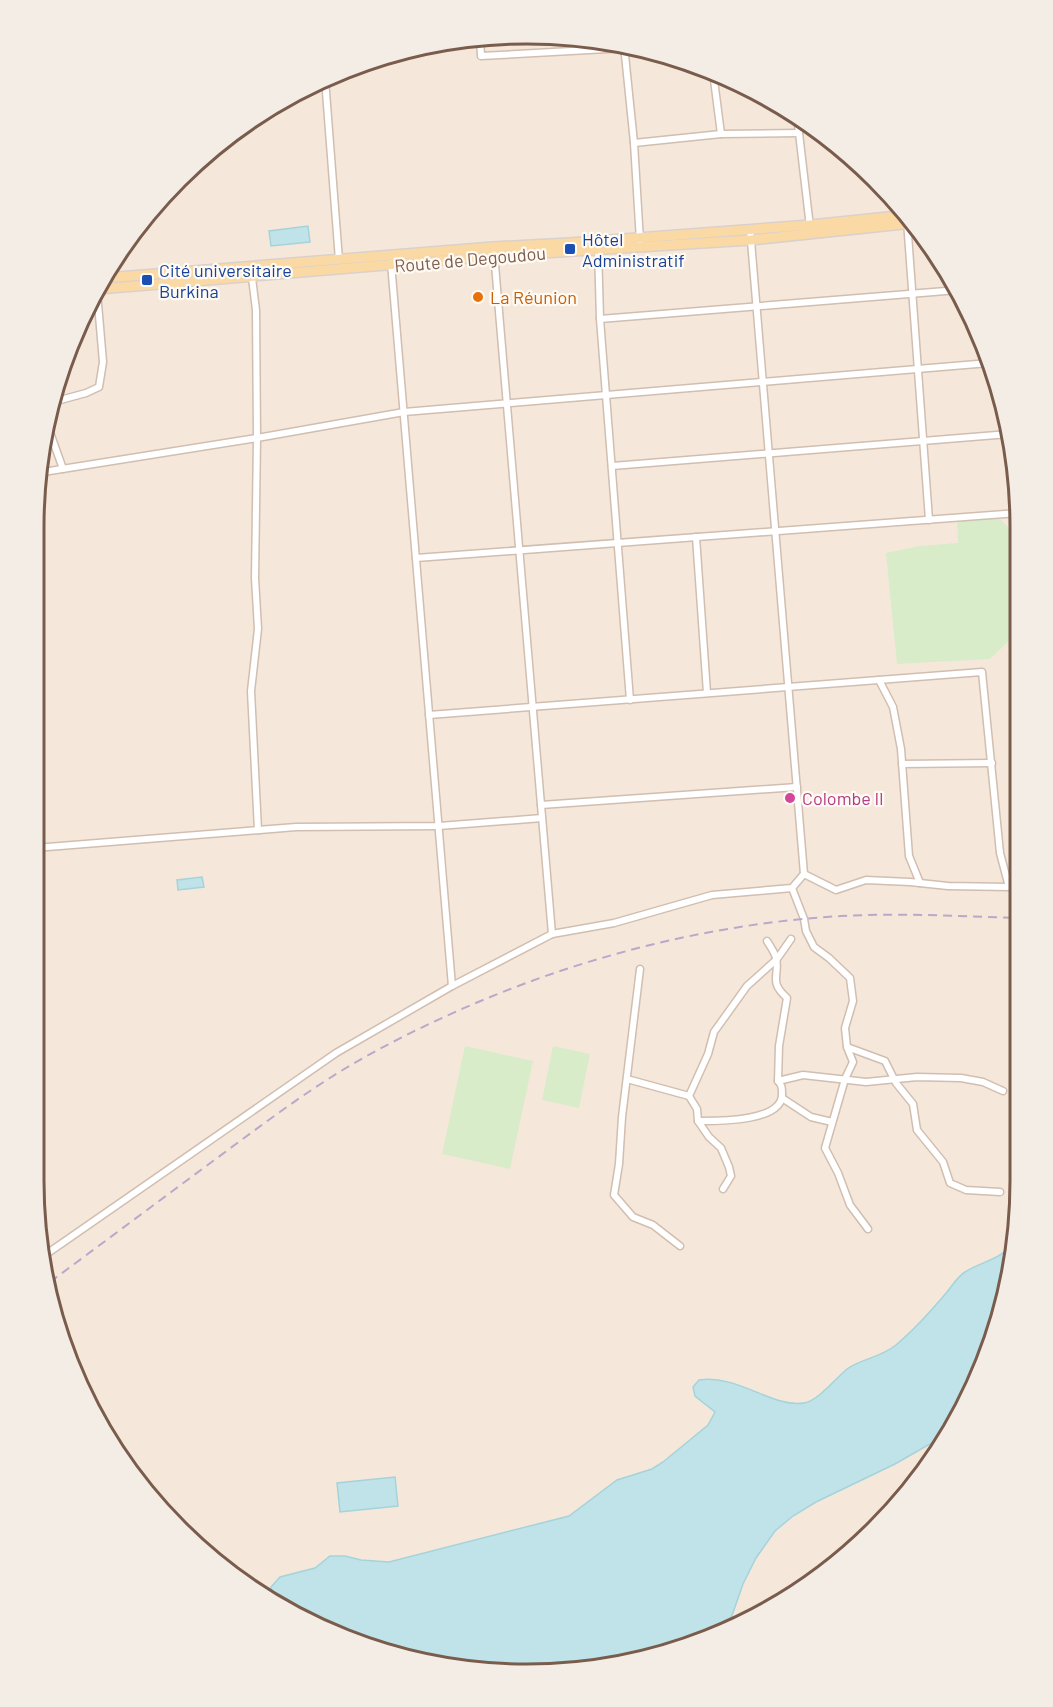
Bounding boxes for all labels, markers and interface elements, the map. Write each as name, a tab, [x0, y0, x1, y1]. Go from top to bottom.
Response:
place label: Hôtel Administratif	[582, 228, 685, 271]
street label: Route de Degoudou	[393, 241, 547, 277]
marker: Hôtel Administratif	[563, 242, 577, 256]
place label: Cité universitaire Burkina	[159, 259, 292, 302]
marker: Cité universitaire Burkina	[140, 273, 154, 287]
place label: La Réunion	[490, 286, 577, 308]
marker: La Réunion	[471, 290, 485, 304]
place label: Colombe II	[802, 787, 884, 809]
marker: Colombe II	[783, 791, 797, 805]

